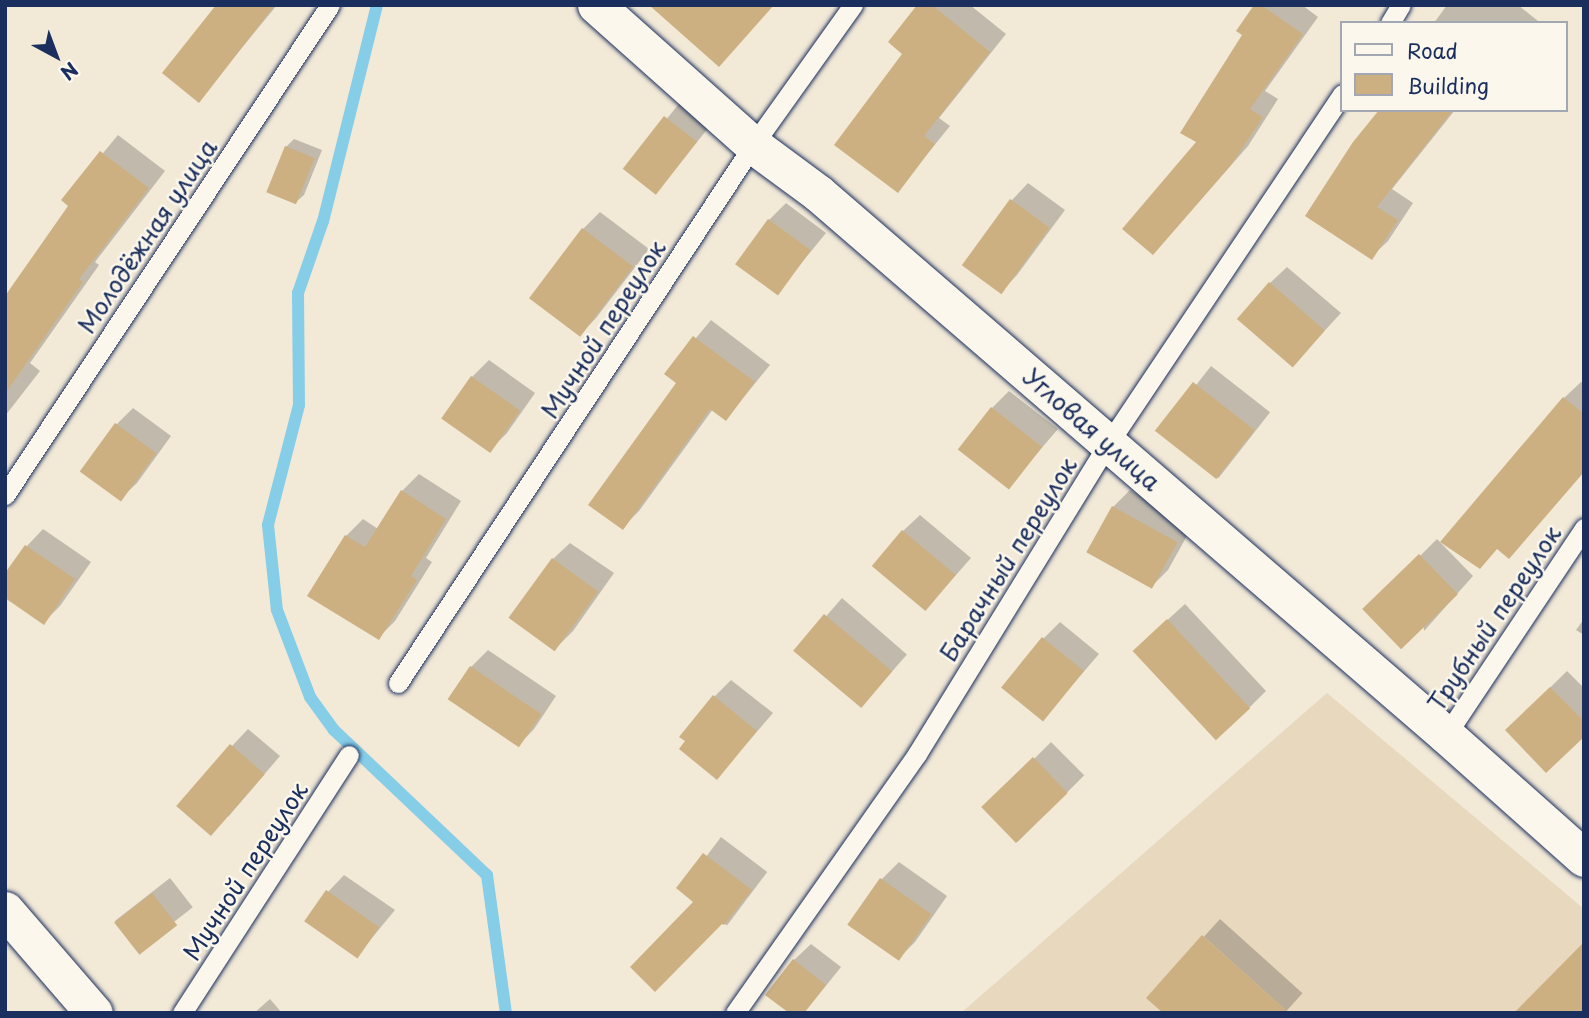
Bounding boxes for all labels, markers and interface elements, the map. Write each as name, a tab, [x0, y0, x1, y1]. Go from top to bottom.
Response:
north arrow	[21, 21, 91, 91]
legend	[1340, 21, 1568, 112]
text: Road	[1407, 34, 1458, 66]
text: N	[55, 56, 85, 87]
text: Building	[1407, 69, 1489, 101]
street label: Молодёжная улица	[71, 133, 223, 339]
street label: Мучной переулок	[535, 234, 671, 424]
street label: Угловая улица	[1017, 361, 1167, 497]
street label: Барачный переулок	[934, 452, 1082, 666]
street label: Трубный переулок	[1421, 520, 1567, 716]
street label: Мучной переулок	[177, 776, 313, 966]

